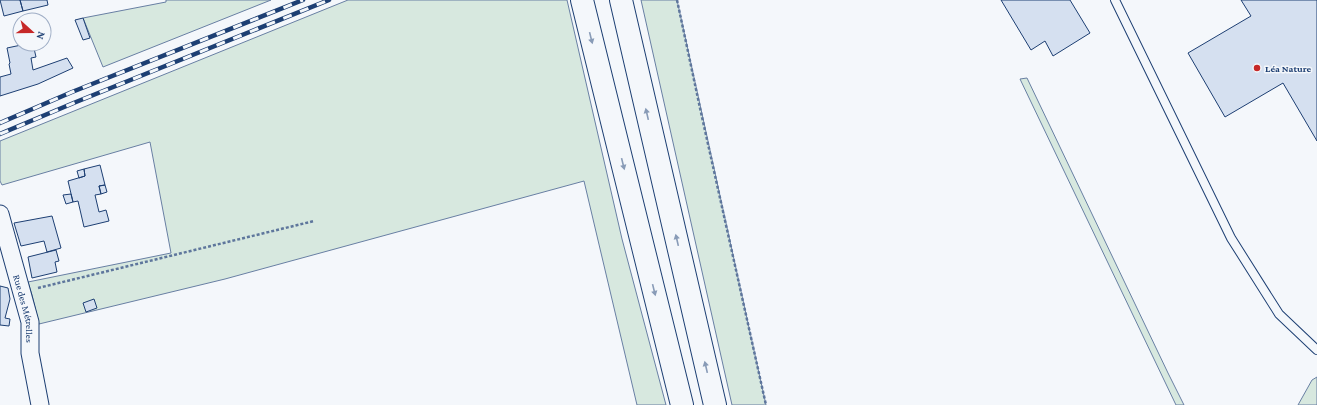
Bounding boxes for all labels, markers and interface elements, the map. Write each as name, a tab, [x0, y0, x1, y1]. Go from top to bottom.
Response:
north arrow	[12, 12, 52, 52]
text: N	[34, 30, 48, 42]
one-way arrow	[589, 32, 595, 44]
marker: Léa Nature	[1252, 63, 1262, 73]
place label: Léa Nature	[1265, 63, 1311, 74]
one-way arrow	[644, 108, 650, 120]
one-way arrow	[620, 158, 626, 170]
one-way arrow	[673, 234, 679, 247]
street label: Rue des Métrelles	[11, 273, 35, 343]
one-way arrow	[651, 284, 657, 296]
one-way arrow	[703, 361, 709, 373]

